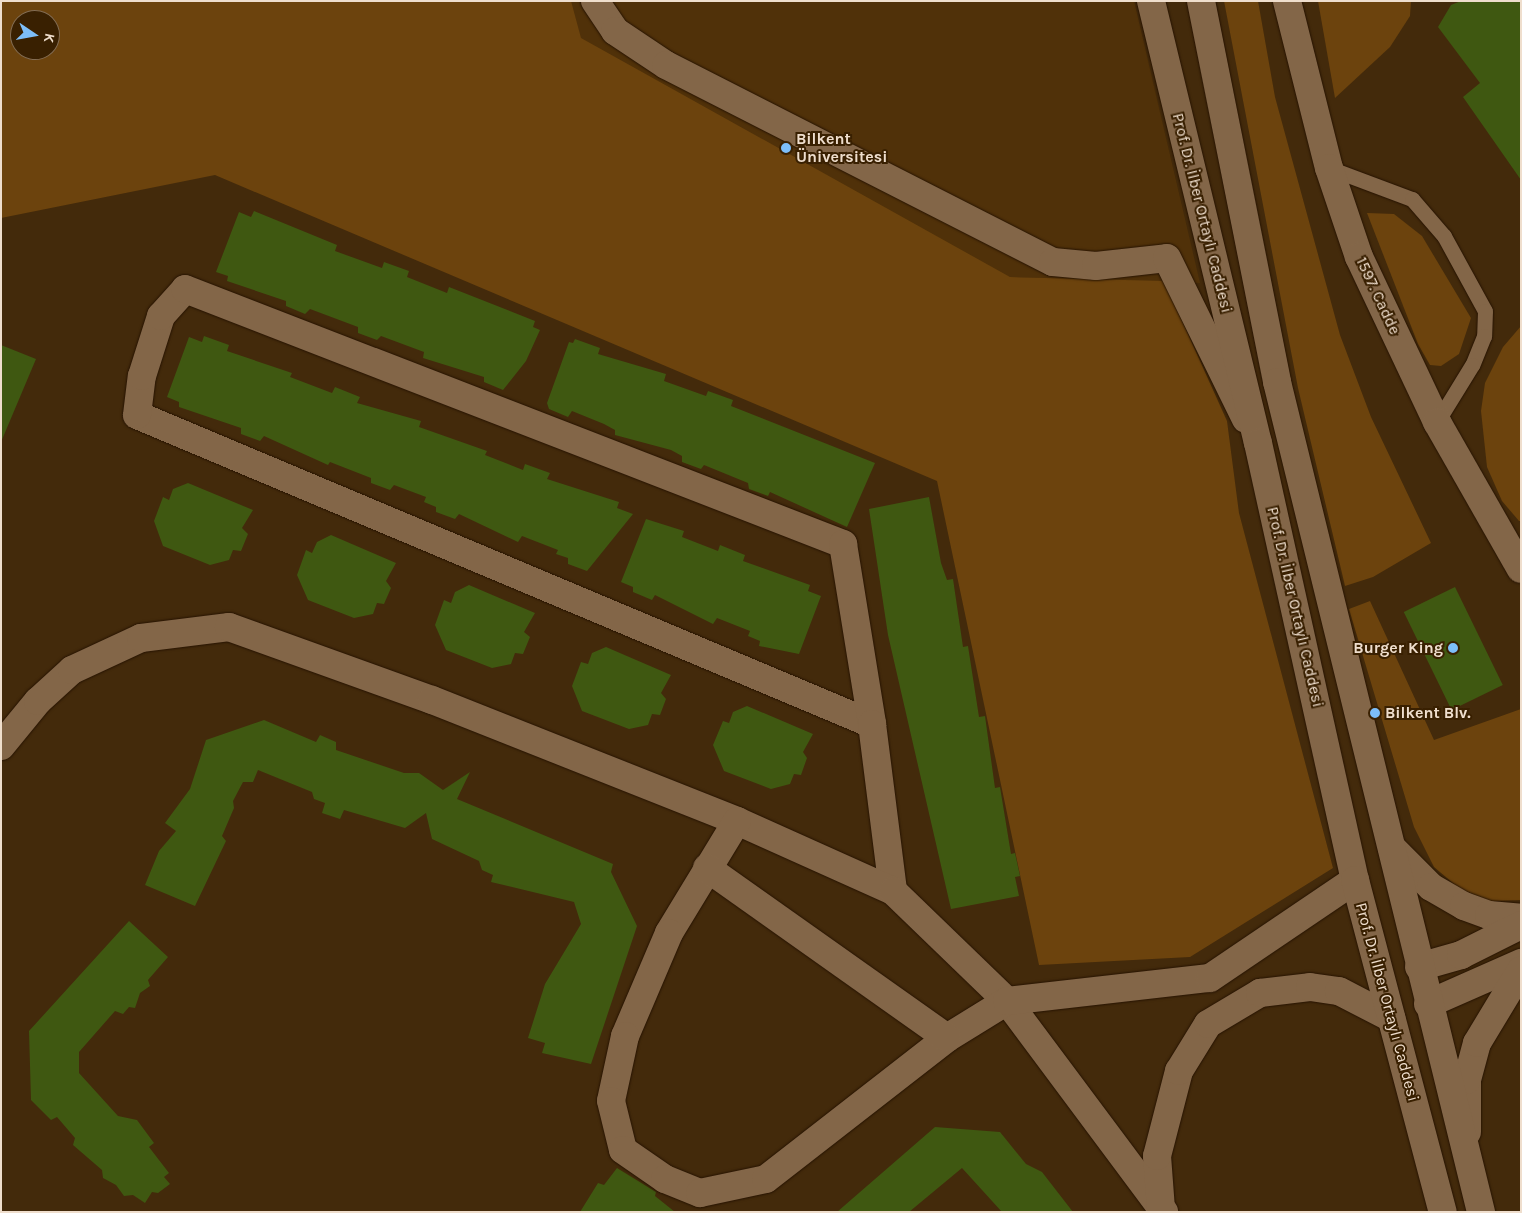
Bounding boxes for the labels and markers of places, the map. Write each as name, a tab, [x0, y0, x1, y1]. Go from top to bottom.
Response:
place label: Bilkent Üniversitesi	[796, 129, 887, 167]
marker: Bilkent Üniversitesi	[780, 142, 792, 154]
place label: Burger King	[1353, 638, 1443, 658]
marker: Burger King	[1447, 642, 1459, 654]
place label: Bilkent Blv.	[1385, 703, 1471, 723]
marker: Bilkent Blv.	[1369, 707, 1381, 719]

